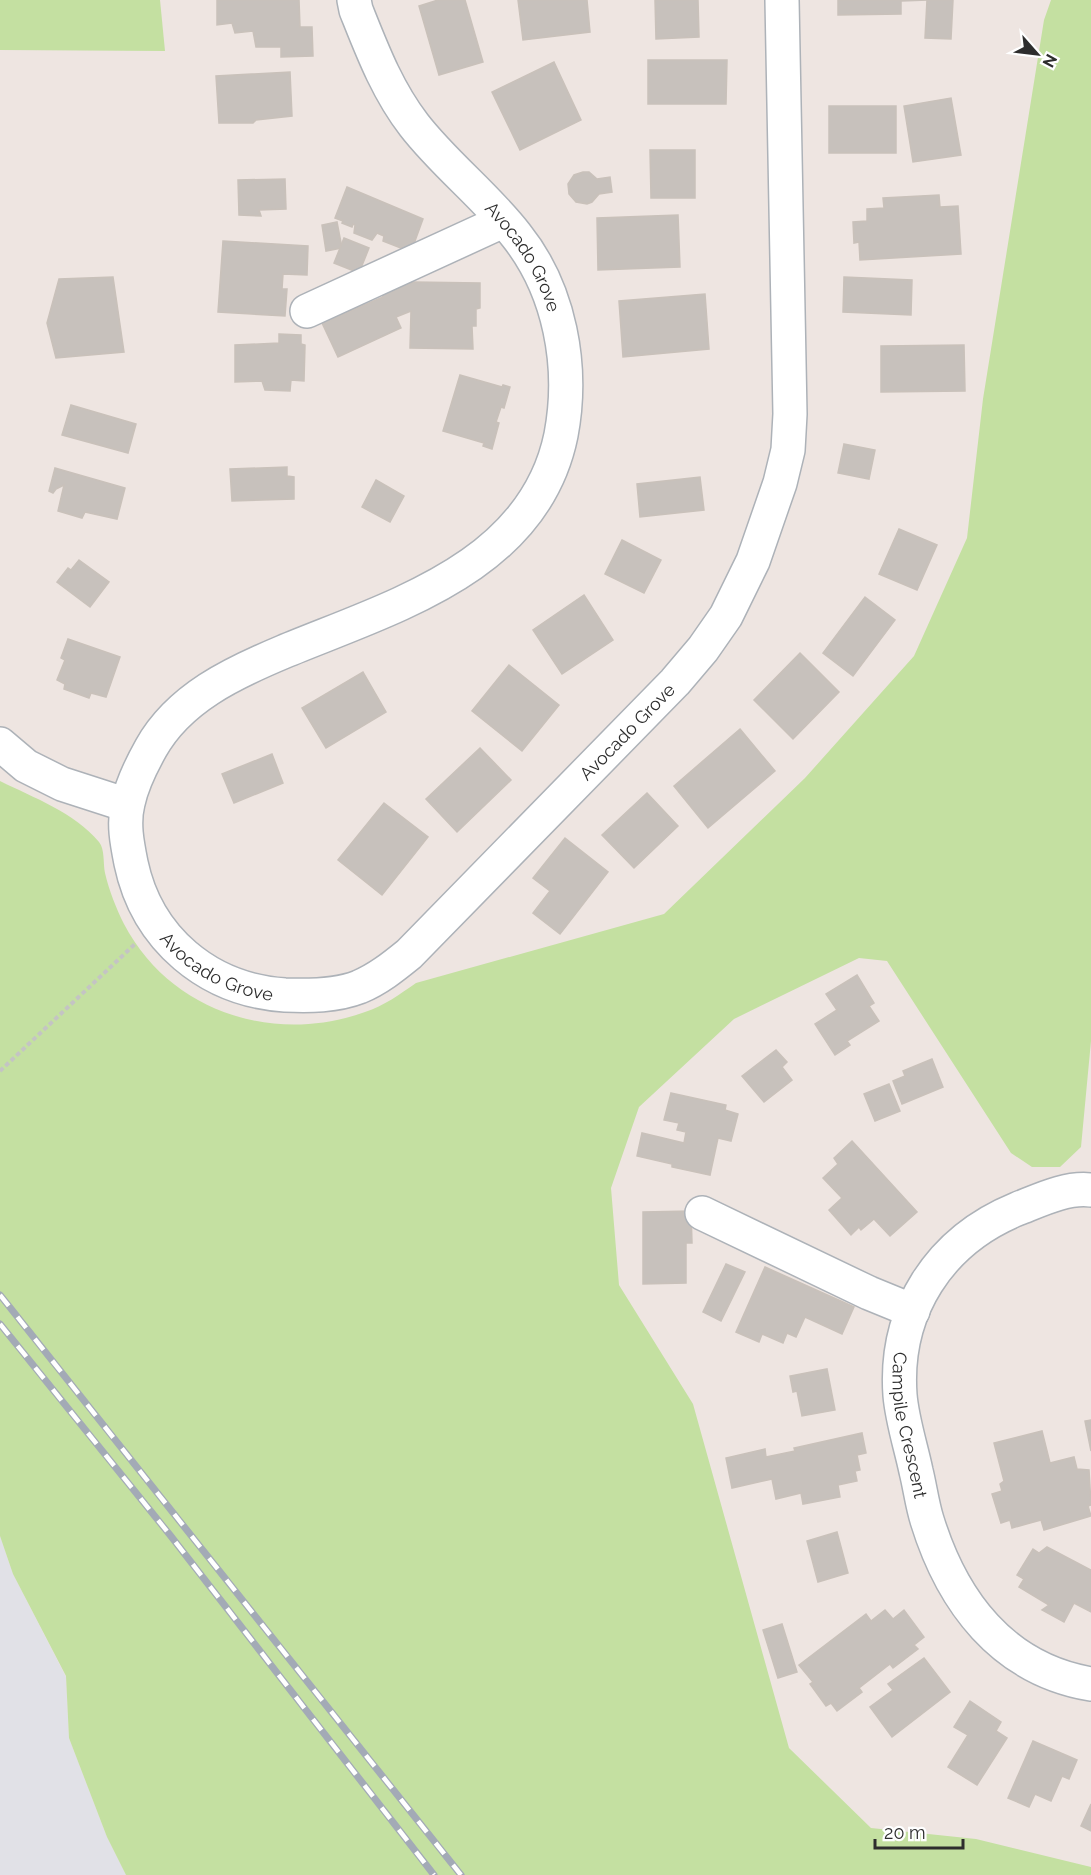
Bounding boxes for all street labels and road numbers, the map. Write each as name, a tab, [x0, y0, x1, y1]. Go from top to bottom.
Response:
street label: Avocado Grove	[481, 197, 565, 315]
street label: Avocado Grove	[575, 678, 679, 784]
street label: Avocado Grove	[156, 927, 275, 1004]
street label: Campile Crescent	[889, 1351, 932, 1500]

